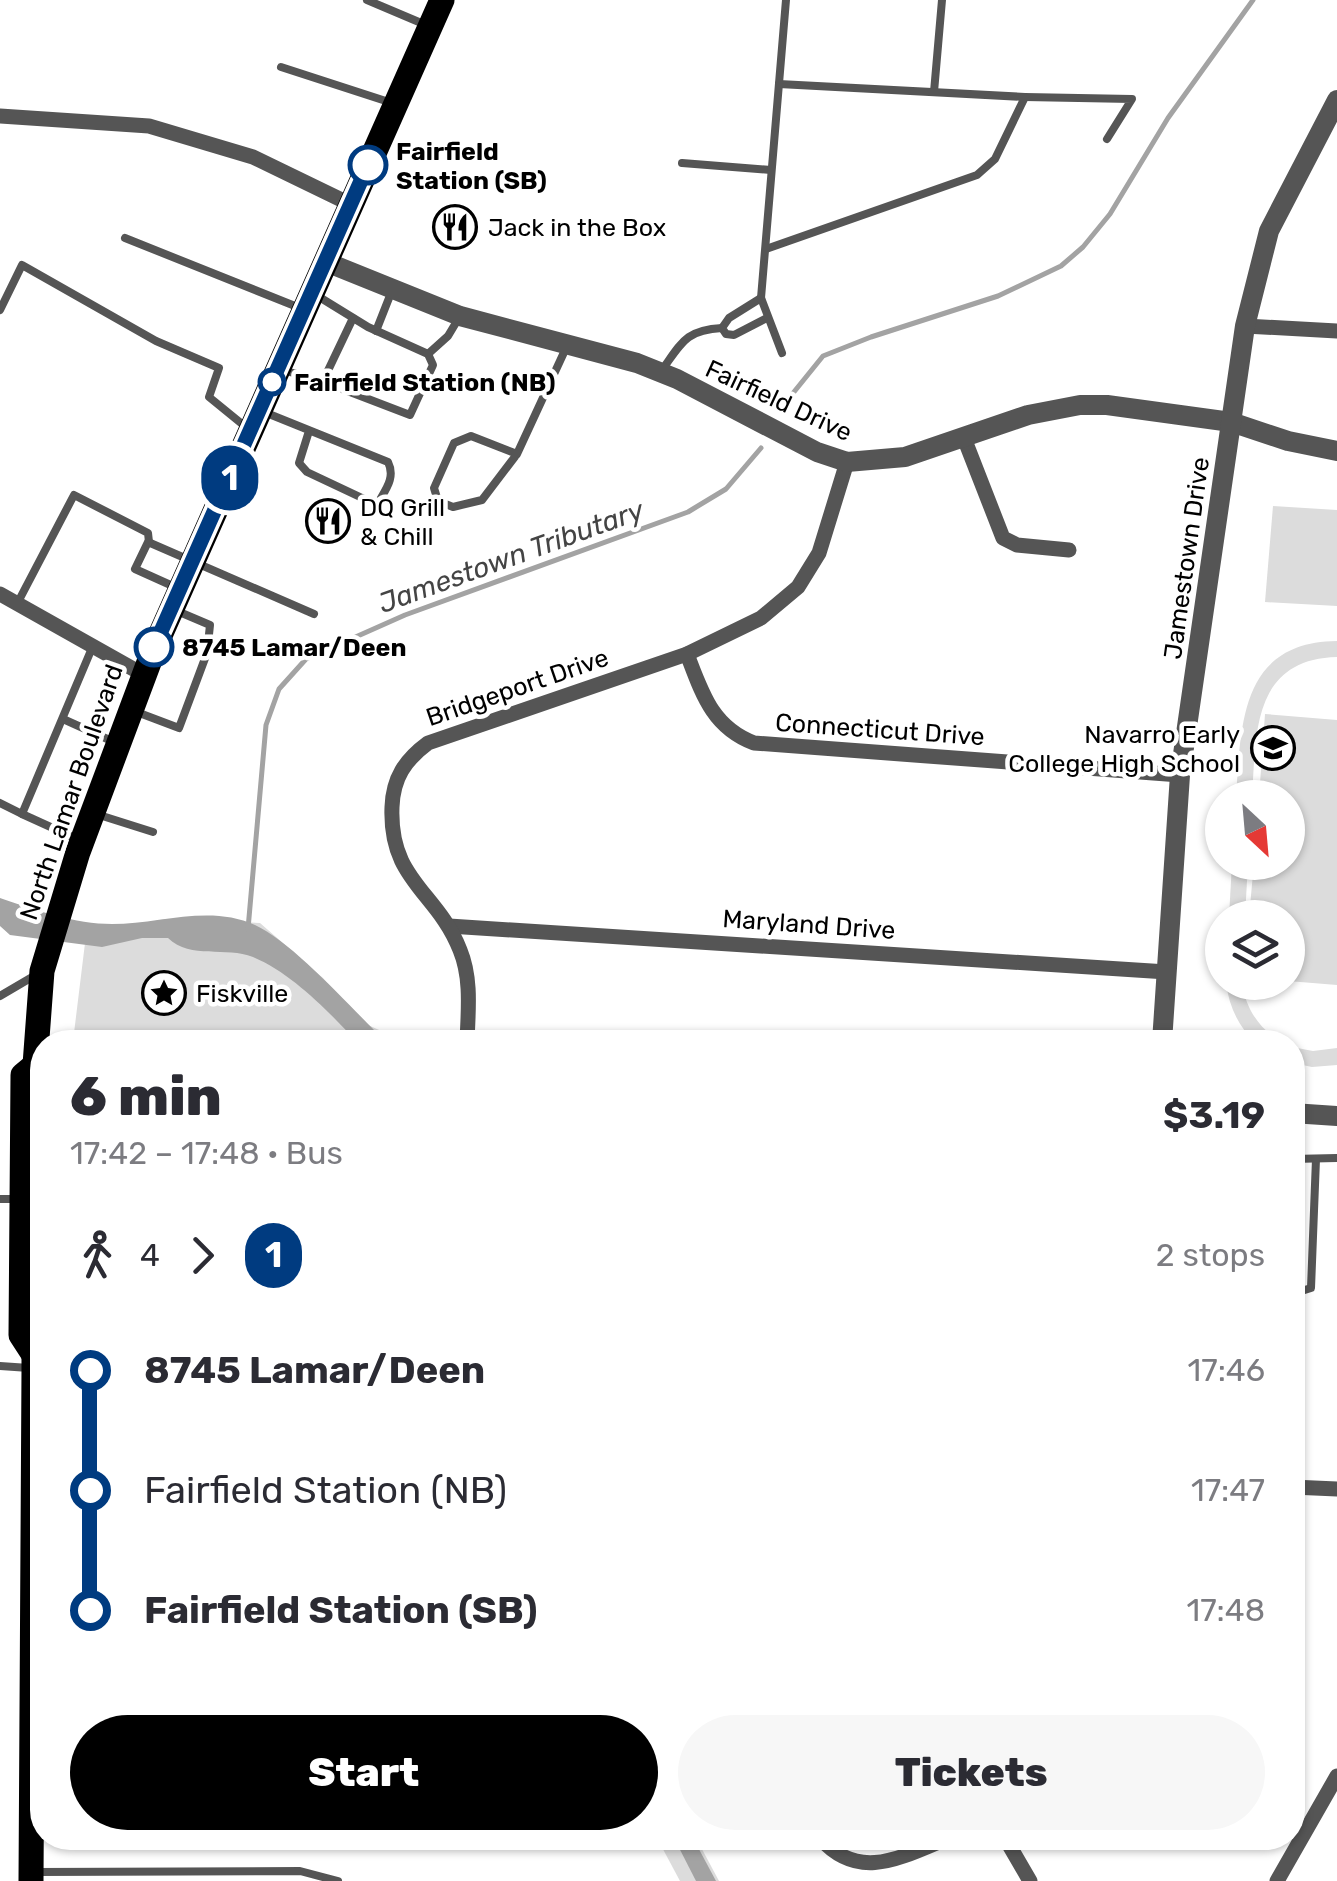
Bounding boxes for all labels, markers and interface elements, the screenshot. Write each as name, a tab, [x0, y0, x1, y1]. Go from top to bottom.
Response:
place label: Fairfield Station (SB)	[396, 137, 547, 195]
marker: Fairfield Station (SB)	[349, 146, 387, 184]
restaurant icon: Jack in the Box	[432, 204, 478, 250]
place label: Jack in the Box	[488, 213, 666, 242]
street label: Fairfield Drive	[701, 354, 857, 447]
place label: Fairfield Station (NB)	[294, 368, 555, 397]
marker: Fairfield Station (NB)	[259, 369, 285, 395]
line badge: 1	[198, 446, 262, 510]
street label: Jamestown Drive	[1158, 455, 1215, 661]
text: 1	[221, 457, 239, 499]
place label: DQ Grill & Chill	[360, 493, 445, 551]
water label: Jamestown Tributary	[374, 493, 650, 620]
restaurant icon: DQ Grill & Chill	[305, 498, 351, 544]
marker: 8745 Lamar/Deen	[135, 628, 173, 666]
place label: 8745 Lamar/Deen	[182, 633, 407, 662]
street label: Bridgeport Drive	[422, 643, 612, 732]
street label: North Lamar Boulevard	[14, 661, 129, 924]
street label: Connecticut Drive	[774, 708, 986, 751]
place label: Navarro Early College High School	[1008, 720, 1240, 778]
school or university icon: Navarro Early College High School	[1250, 725, 1296, 771]
north arrow	[1205, 780, 1305, 880]
map controls	[1205, 780, 1305, 1000]
button: layers	[1205, 900, 1305, 1000]
street label: Maryland Drive	[722, 904, 896, 945]
place icon: Fiskville	[141, 970, 187, 1016]
place label: Fiskville	[196, 979, 288, 1008]
text: 6 min	[70, 1064, 222, 1129]
text: $3.19	[1163, 1092, 1265, 1138]
text: 17:42 – 17:48 · Bus	[70, 1134, 343, 1172]
icon: walk	[70, 1228, 125, 1283]
icon: forward	[175, 1228, 230, 1283]
text: 1	[265, 1234, 282, 1276]
text: 4	[140, 1236, 160, 1274]
text: 2 stops	[1156, 1236, 1265, 1274]
text: 8745 Lamar/Deen	[144, 1347, 485, 1393]
text: 17:46	[1188, 1351, 1265, 1389]
text: Fairfield Station (NB)	[144, 1467, 507, 1513]
text: 17:47	[1191, 1471, 1265, 1509]
text: Fairfield Station (SB)	[144, 1587, 538, 1633]
text: 17:48	[1186, 1591, 1265, 1629]
button: Start	[70, 1715, 658, 1830]
button: Tickets	[678, 1715, 1265, 1830]

